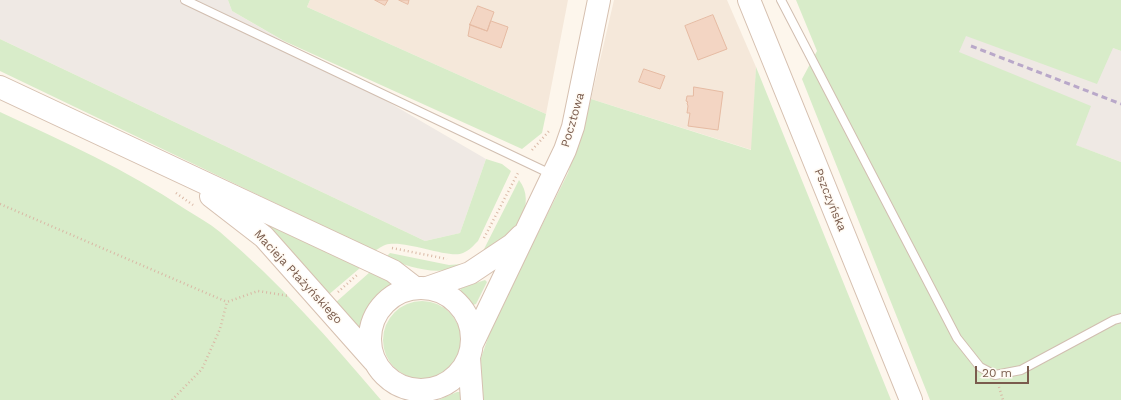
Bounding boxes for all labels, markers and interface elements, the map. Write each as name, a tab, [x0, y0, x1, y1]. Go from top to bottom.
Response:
street label: Pocztowa	[558, 91, 588, 149]
street label: Pszczyńska	[811, 166, 849, 234]
street label: Macieja Płażyńskiego	[251, 227, 345, 327]
scale bar	[977, 358, 1031, 384]
text: 20 m	[982, 366, 1012, 380]

